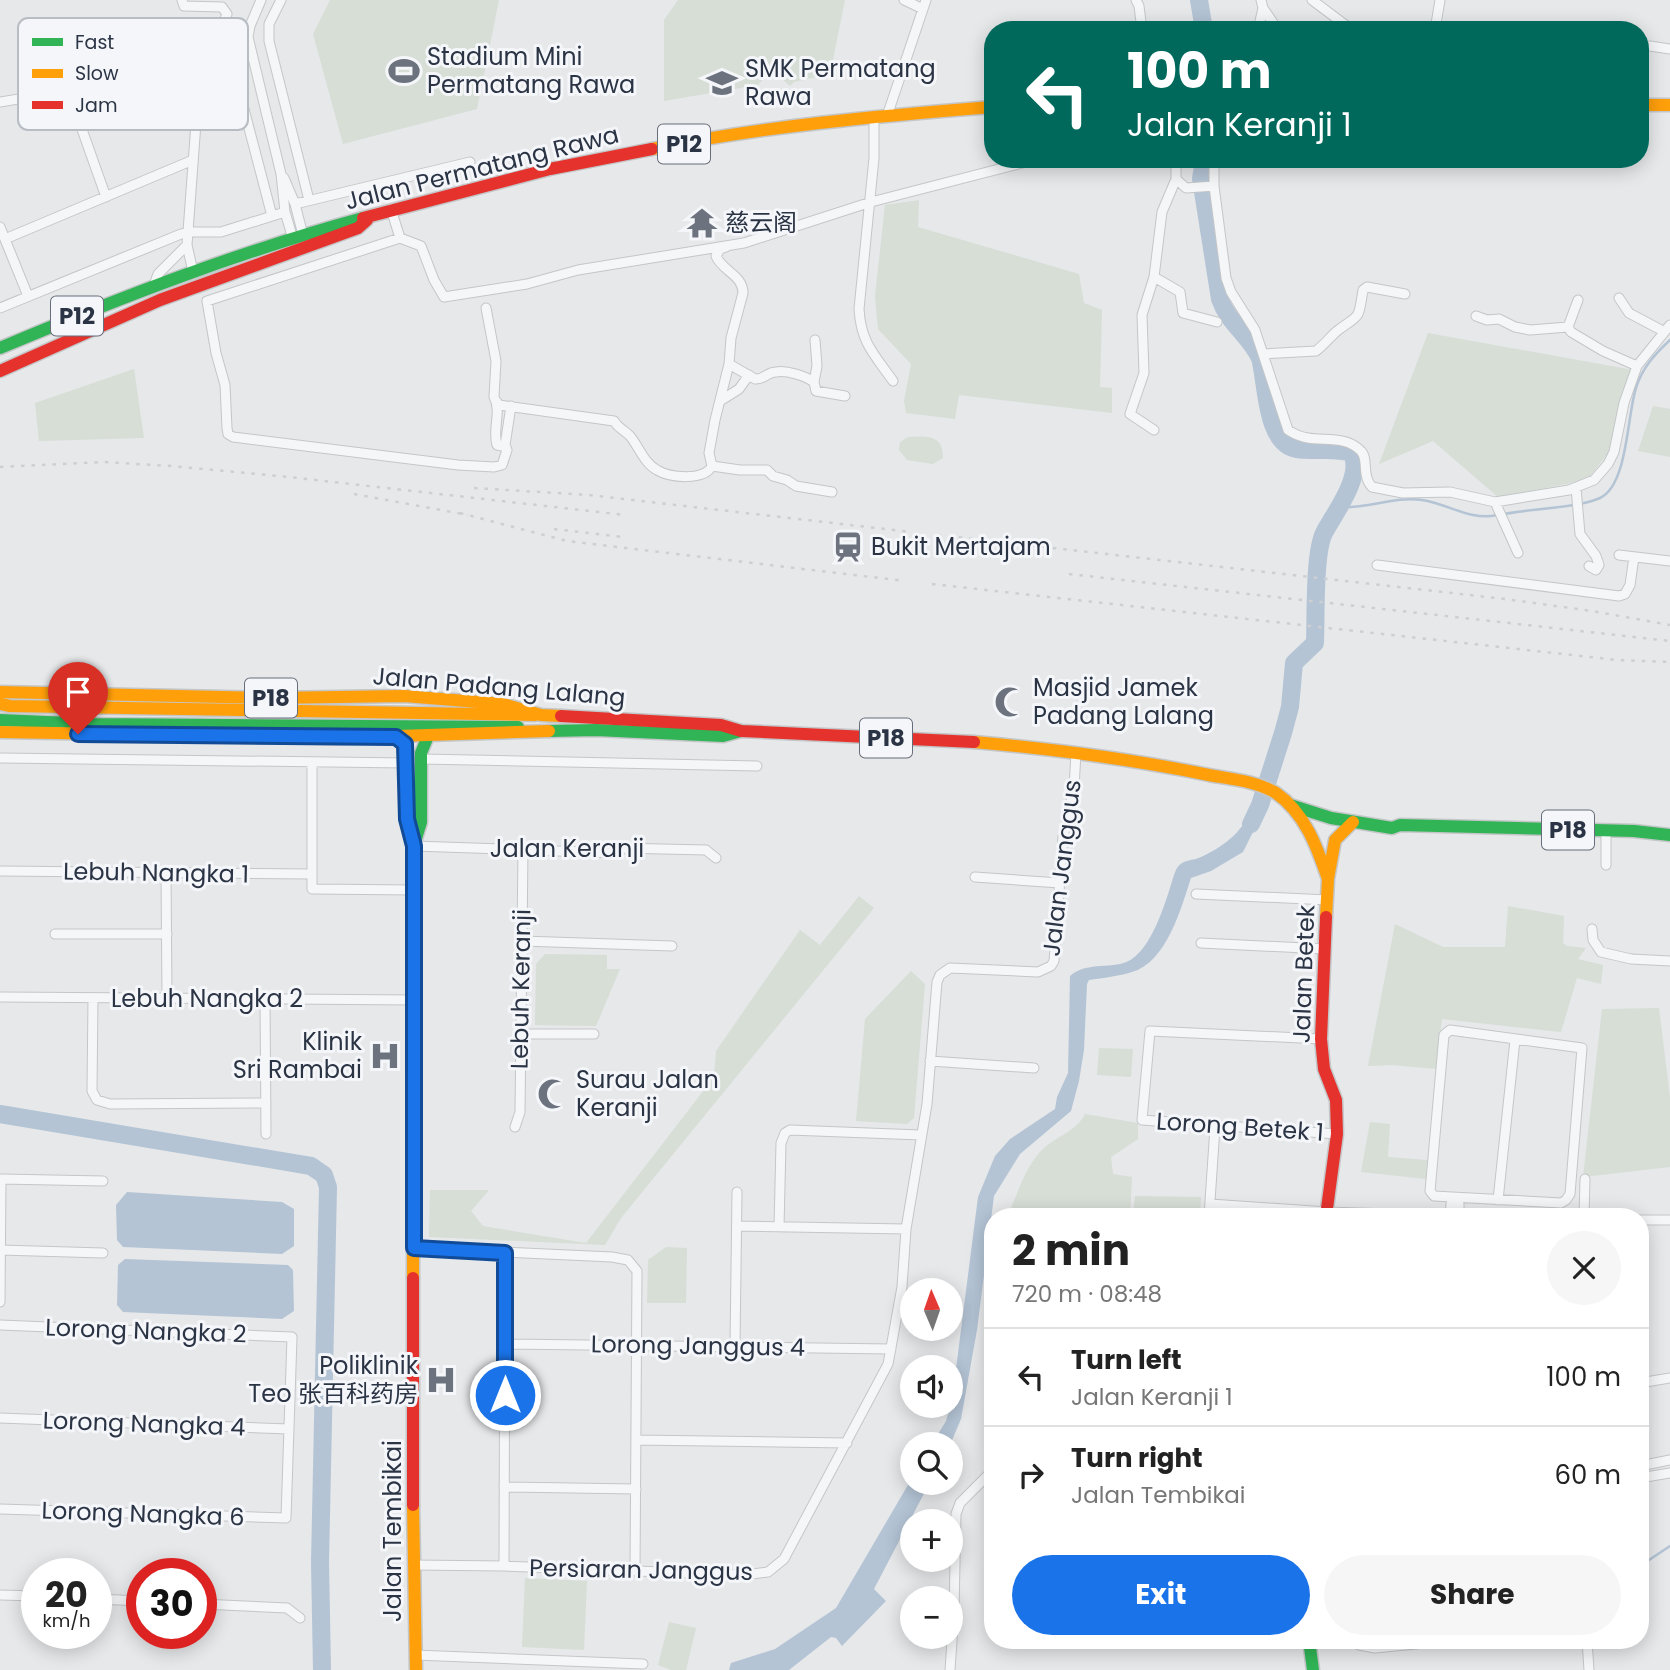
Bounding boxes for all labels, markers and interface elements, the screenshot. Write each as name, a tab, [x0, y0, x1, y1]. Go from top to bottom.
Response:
legend	[18, 18, 248, 130]
text: Fast	[75, 29, 114, 56]
text: 100 m	[1127, 37, 1272, 105]
place label: Stadium Mini Permatang Rawa	[427, 40, 635, 101]
icon: left	[1012, 49, 1103, 140]
place label: SMK Permatang Rawa	[745, 52, 936, 113]
sports icon: Stadium Mini Permatang Rawa	[387, 54, 421, 88]
text: Slow	[75, 60, 119, 87]
school or university icon: SMK Permatang Rawa	[705, 66, 739, 100]
text: Jam	[75, 92, 117, 119]
text: Jalan Keranji 1	[1127, 102, 1352, 147]
street label: Jalan Permatang Rawa	[341, 117, 622, 218]
road number: P12	[658, 125, 710, 164]
temple icon: 慈云阁	[685, 206, 719, 240]
place label: 慈云阁	[725, 206, 797, 239]
road number: P12	[51, 296, 103, 336]
station icon: Bukit Mertajam	[831, 530, 865, 564]
place label: Bukit Mertajam	[871, 530, 1051, 563]
street label: Jalan Padang Lalang	[371, 659, 627, 714]
pin	[48, 662, 108, 734]
place label: Masjid Jamek Padang Lalang	[1033, 671, 1214, 732]
icon: arrive	[59, 673, 97, 711]
road number: P18	[245, 678, 297, 718]
mosque icon: Masjid Jamek Padang Lalang	[993, 685, 1027, 719]
road number: P18	[860, 718, 912, 758]
street label: Jalan Janggus	[1034, 778, 1089, 958]
road number: P18	[1542, 810, 1594, 850]
street label: Jalan Keranji	[490, 832, 644, 865]
street label: Lebuh Nangka 1	[63, 854, 249, 891]
street label: Jalan Betek	[1285, 904, 1322, 1044]
street label: Lebuh Keranji	[503, 909, 538, 1069]
street label: Lebuh Nangka 2	[111, 982, 303, 1015]
place label: Klinik Sri Rambai	[233, 1025, 363, 1086]
hospital icon: Klinik Sri Rambai	[368, 1039, 402, 1073]
place label: Surau Jalan Keranji	[576, 1063, 719, 1124]
mosque icon: Surau Jalan Keranji	[536, 1077, 570, 1111]
street label: Lorong Betek 1	[1155, 1104, 1325, 1149]
text: 2 min	[1012, 1221, 1130, 1280]
button: close	[1547, 1231, 1621, 1305]
north arrow	[900, 1278, 962, 1340]
map controls	[900, 1278, 963, 1649]
text: 720 m · 08:48	[1012, 1278, 1162, 1310]
street label: Lorong Nangka 2	[45, 1310, 247, 1351]
street label: Lorong Janggus 4	[591, 1327, 805, 1364]
text: Turn left	[1071, 1342, 1182, 1378]
place label: Poliklinik Teo 张百科药房	[248, 1349, 419, 1410]
button: sound	[900, 1355, 963, 1418]
position arrow	[468, 1358, 542, 1432]
icon: left	[1012, 1358, 1050, 1396]
text: 100 m	[1546, 1359, 1621, 1395]
hospital icon: Poliklinik Teo 张百科药房	[424, 1363, 458, 1397]
text: Jalan Keranji 1	[1071, 1381, 1233, 1413]
street label: Lorong Nangka 4	[42, 1403, 246, 1444]
button: search	[900, 1432, 963, 1495]
street label: Jalan Tembikai	[376, 1440, 409, 1622]
text: Turn right	[1071, 1440, 1203, 1476]
icon: right	[1012, 1456, 1050, 1494]
text: 60 m	[1554, 1457, 1621, 1493]
text: Jalan Tembikai	[1071, 1479, 1245, 1511]
street label: Lorong Nangka 6	[41, 1493, 245, 1534]
button: +	[900, 1509, 963, 1572]
street label: Persiaran Janggus	[529, 1551, 753, 1588]
button: Exit	[1012, 1555, 1310, 1635]
button: Share	[1324, 1555, 1621, 1635]
speed limit sign: 30	[126, 1558, 217, 1649]
text: 20	[45, 1570, 88, 1619]
button: −	[900, 1586, 963, 1649]
text: km/h	[43, 1608, 90, 1633]

